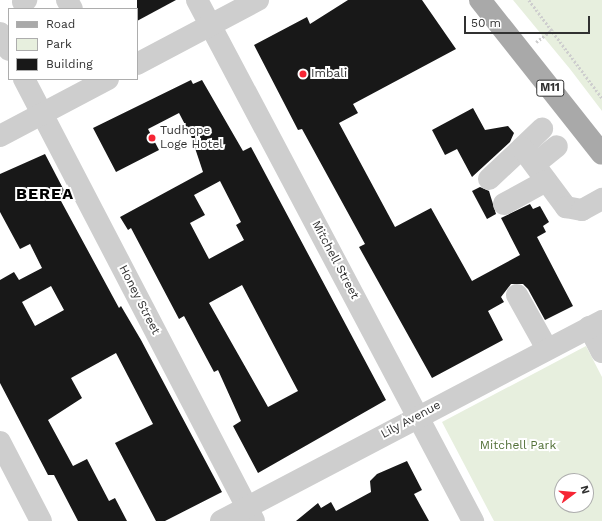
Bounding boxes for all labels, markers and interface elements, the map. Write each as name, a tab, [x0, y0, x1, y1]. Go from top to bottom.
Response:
legend	[8, 8, 138, 80]
scale bar	[466, 8, 592, 34]
text: 50 m	[471, 16, 501, 30]
text: Road	[46, 17, 75, 31]
text: Park	[46, 37, 72, 51]
text: Building	[46, 57, 93, 71]
place label: Imbali	[311, 67, 347, 81]
marker: Imbali	[298, 69, 308, 79]
road number: M11	[536, 79, 564, 97]
place label: Tudhope Loge Hotel	[160, 124, 223, 152]
marker: Tudhope Loge Hotel	[147, 133, 157, 143]
district label: BEREA	[16, 184, 74, 204]
street label: Mitchell Street	[308, 218, 362, 302]
street label: Honey Street	[115, 263, 163, 337]
street label: Lily Avenue	[378, 398, 444, 442]
park label: Mitchell Park	[480, 439, 556, 453]
north arrow	[554, 473, 594, 513]
text: N	[578, 484, 592, 496]

